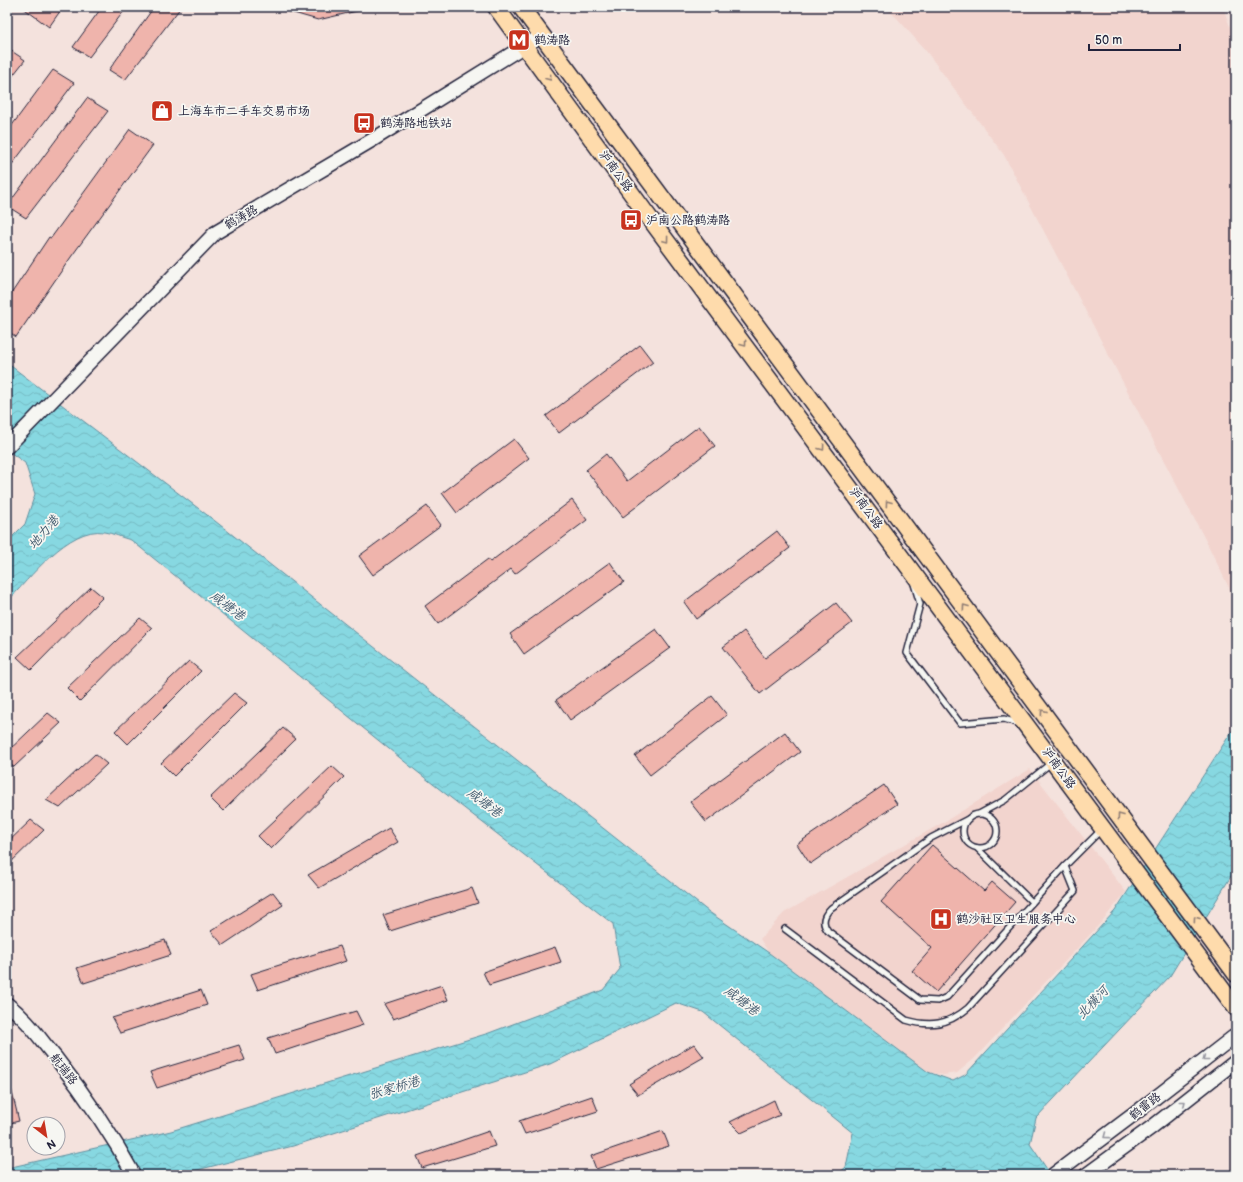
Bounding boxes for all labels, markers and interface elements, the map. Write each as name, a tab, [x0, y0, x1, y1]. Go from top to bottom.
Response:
scale bar	[1089, 26, 1180, 52]
metro station icon: 鹤涛路	[506, 27, 532, 53]
place label: 鹤涛路	[534, 33, 570, 48]
text: 50 m	[1095, 33, 1122, 48]
one-way arrow	[544, 74, 552, 81]
shop icon: 上海车市二手车交易市场	[149, 98, 175, 124]
place label: 上海车市二手车交易市场	[178, 104, 310, 119]
bus stop icon: 鹤涛路地铁站	[351, 110, 377, 136]
place label: 鹤涛路地铁站	[380, 116, 452, 131]
street label: 沪南公路	[595, 147, 636, 195]
street label: 鹤涛路	[222, 202, 261, 233]
bus stop icon: 沪南公路鹤涛路	[618, 207, 644, 233]
place label: 沪南公路鹤涛路	[646, 213, 730, 228]
one-way arrow	[661, 235, 668, 242]
one-way arrow	[739, 339, 746, 346]
one-way arrow	[817, 444, 825, 451]
street label: 沪南公路	[845, 484, 886, 532]
one-way arrow	[885, 500, 893, 507]
water label: 地力港	[25, 511, 64, 553]
water label: 咸塘港	[207, 588, 249, 625]
one-way arrow	[963, 605, 970, 612]
one-way arrow	[1040, 709, 1047, 716]
street label: 沪南公路	[1038, 744, 1079, 792]
water label: 咸塘港	[464, 785, 506, 822]
one-way arrow	[1118, 814, 1125, 821]
hospital icon: 鹤沙社区卫生服务中心	[928, 906, 954, 932]
place label: 鹤沙社区卫生服务中心	[956, 912, 1076, 927]
one-way arrow	[1193, 916, 1201, 923]
water label: 北横河	[1073, 982, 1113, 1022]
water label: 咸塘港	[721, 983, 763, 1020]
street label: 航瑞路	[47, 1051, 81, 1088]
one-way arrow	[1203, 1054, 1210, 1061]
water label: 张家桥港	[367, 1073, 423, 1103]
street label: 鹤雷路	[1127, 1089, 1164, 1123]
one-way arrow	[1178, 1100, 1185, 1107]
north arrow	[26, 1116, 66, 1156]
one-way arrow	[1103, 1131, 1110, 1138]
text: N	[44, 1136, 58, 1152]

